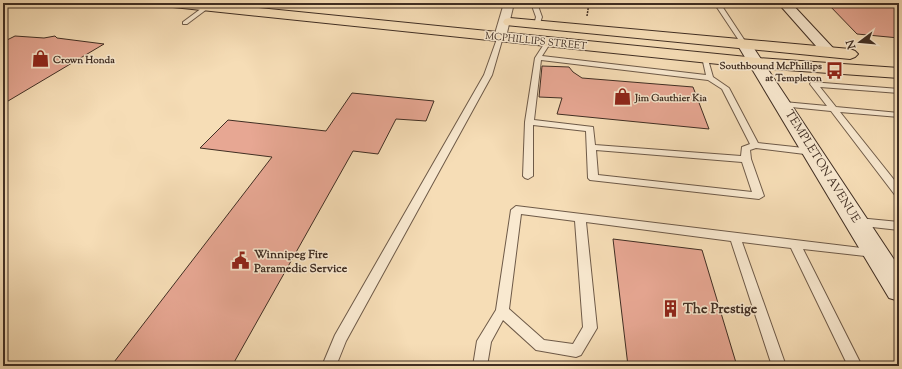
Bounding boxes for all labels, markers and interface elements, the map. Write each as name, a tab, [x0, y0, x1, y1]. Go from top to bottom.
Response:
north arrow	[840, 22, 880, 62]
street label: MCPHILLIPS STREET	[484, 29, 587, 54]
text: N	[842, 38, 861, 52]
shop icon: Crown Honda	[30, 49, 50, 69]
place label: Crown Honda	[53, 53, 115, 68]
place label: Southbound McPhillips at Templeton	[720, 59, 822, 86]
bus stop icon: Southbound McPhillips at Templeton	[825, 61, 845, 81]
shop icon: Jim Gauthier Kia	[612, 87, 632, 107]
place label: Jim Gauthier Kia	[634, 91, 707, 106]
street label: TEMPLETON AVENUE	[780, 107, 865, 227]
place label: Winnipeg Fire Paramedic Service	[253, 246, 348, 278]
public building icon: Winnipeg Fire Paramedic Service	[231, 251, 251, 271]
building icon: The Prestige	[660, 298, 680, 318]
place label: The Prestige	[683, 300, 758, 320]

